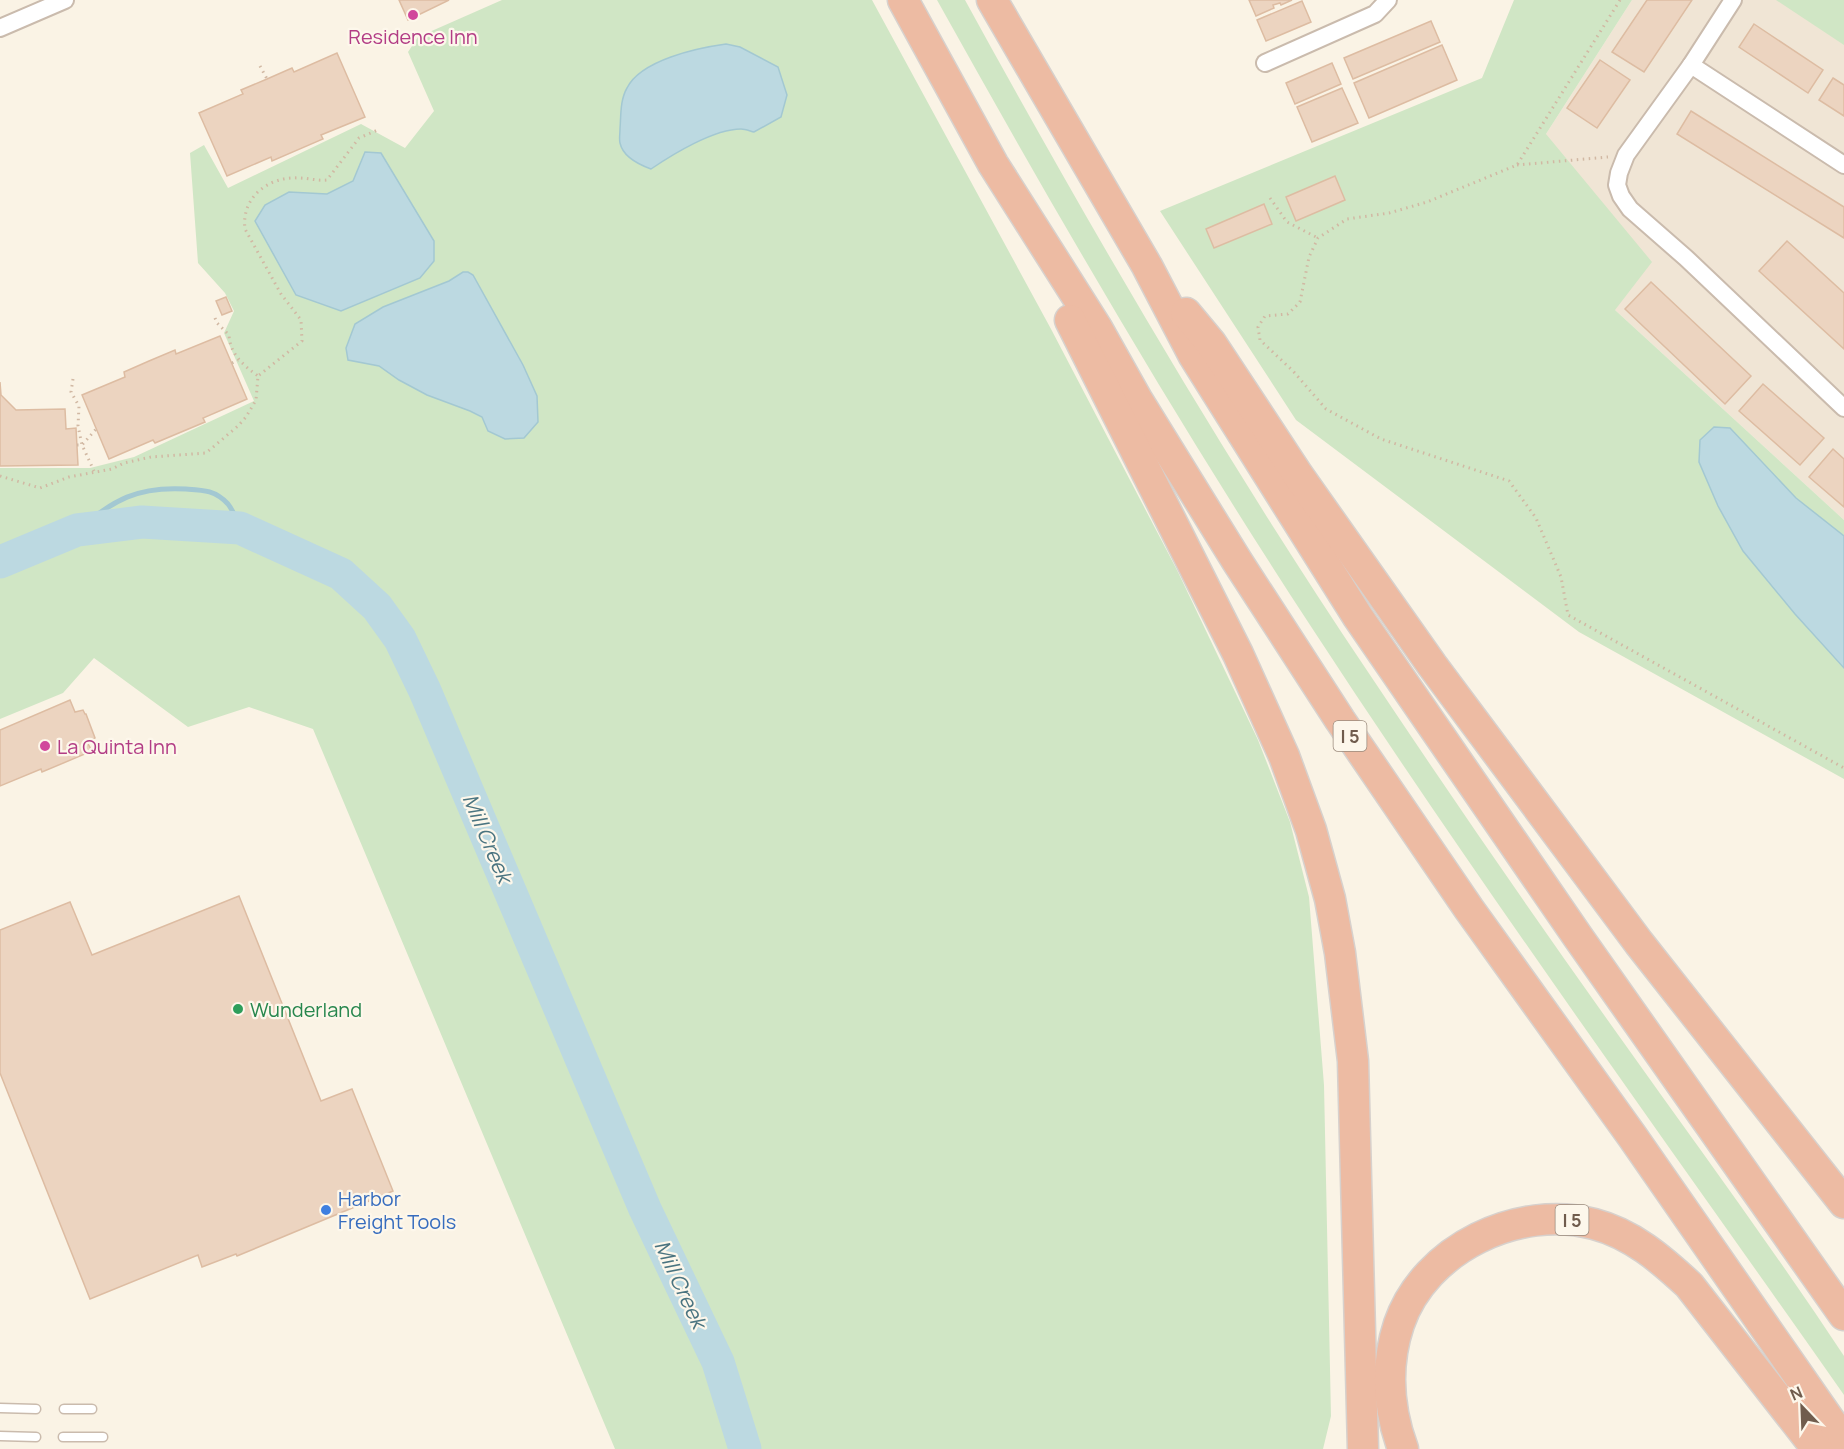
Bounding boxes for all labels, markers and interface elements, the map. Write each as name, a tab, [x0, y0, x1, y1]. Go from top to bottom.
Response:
marker: Residence Inn	[406, 8, 420, 22]
place label: Residence Inn	[348, 23, 478, 50]
road number: I 5	[1334, 721, 1366, 751]
place label: La Quinta Inn	[57, 733, 177, 760]
marker: La Quinta Inn	[38, 739, 52, 753]
water label: Mill Creek	[457, 789, 520, 889]
place label: Wunderland	[250, 996, 362, 1023]
marker: Wunderland	[231, 1002, 245, 1016]
place label: Harbor Freight Tools	[338, 1185, 456, 1235]
marker: Harbor Freight Tools	[319, 1203, 333, 1217]
road number: I 5	[1556, 1205, 1588, 1235]
water label: Mill Creek	[648, 1236, 715, 1335]
north arrow	[1772, 1377, 1832, 1437]
text: N	[1787, 1381, 1806, 1406]

